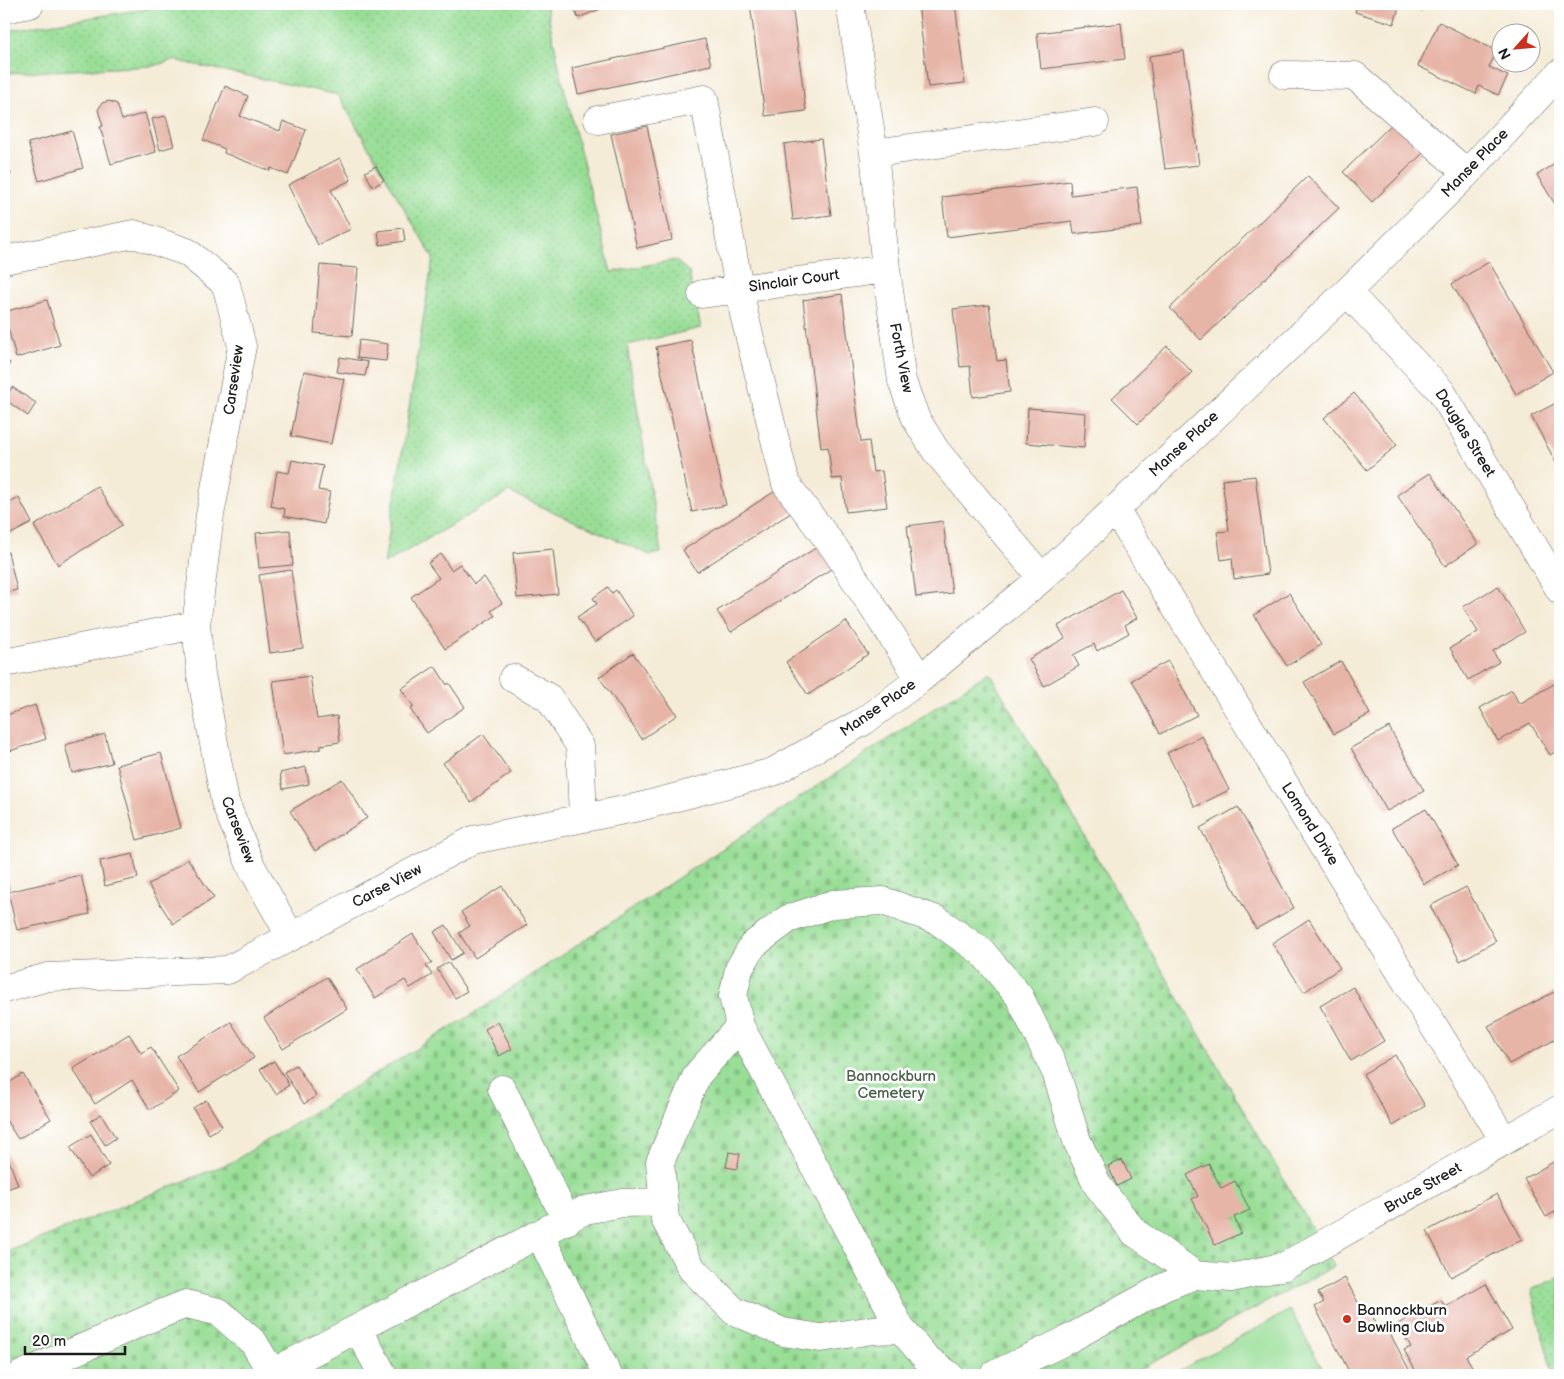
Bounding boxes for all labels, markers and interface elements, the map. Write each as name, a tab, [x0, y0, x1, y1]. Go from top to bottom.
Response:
north arrow	[1492, 22, 1542, 72]
text: N	[1495, 45, 1515, 62]
street label: Manse Place	[1437, 125, 1513, 201]
street label: Sinclair Court	[747, 265, 841, 297]
street label: Forth View	[885, 321, 917, 395]
street label: Carseview	[220, 344, 248, 416]
street label: Douglas Street	[1430, 385, 1500, 481]
street label: Manse Place	[1145, 407, 1223, 481]
street label: Manse Place	[836, 675, 920, 741]
street label: Lomond Drive	[1277, 779, 1343, 869]
street label: Carseview	[216, 794, 260, 866]
street label: Carse View	[349, 860, 425, 912]
park label: Bannockburn Cemetery	[846, 1067, 936, 1103]
street label: Bruce Street	[1381, 1158, 1465, 1218]
place label: Bannockburn Bowling Club	[1357, 1301, 1447, 1337]
marker: Bannockburn Bowling Club	[1341, 1313, 1353, 1325]
scale bar	[25, 1324, 125, 1356]
text: 20 m	[32, 1332, 66, 1351]

